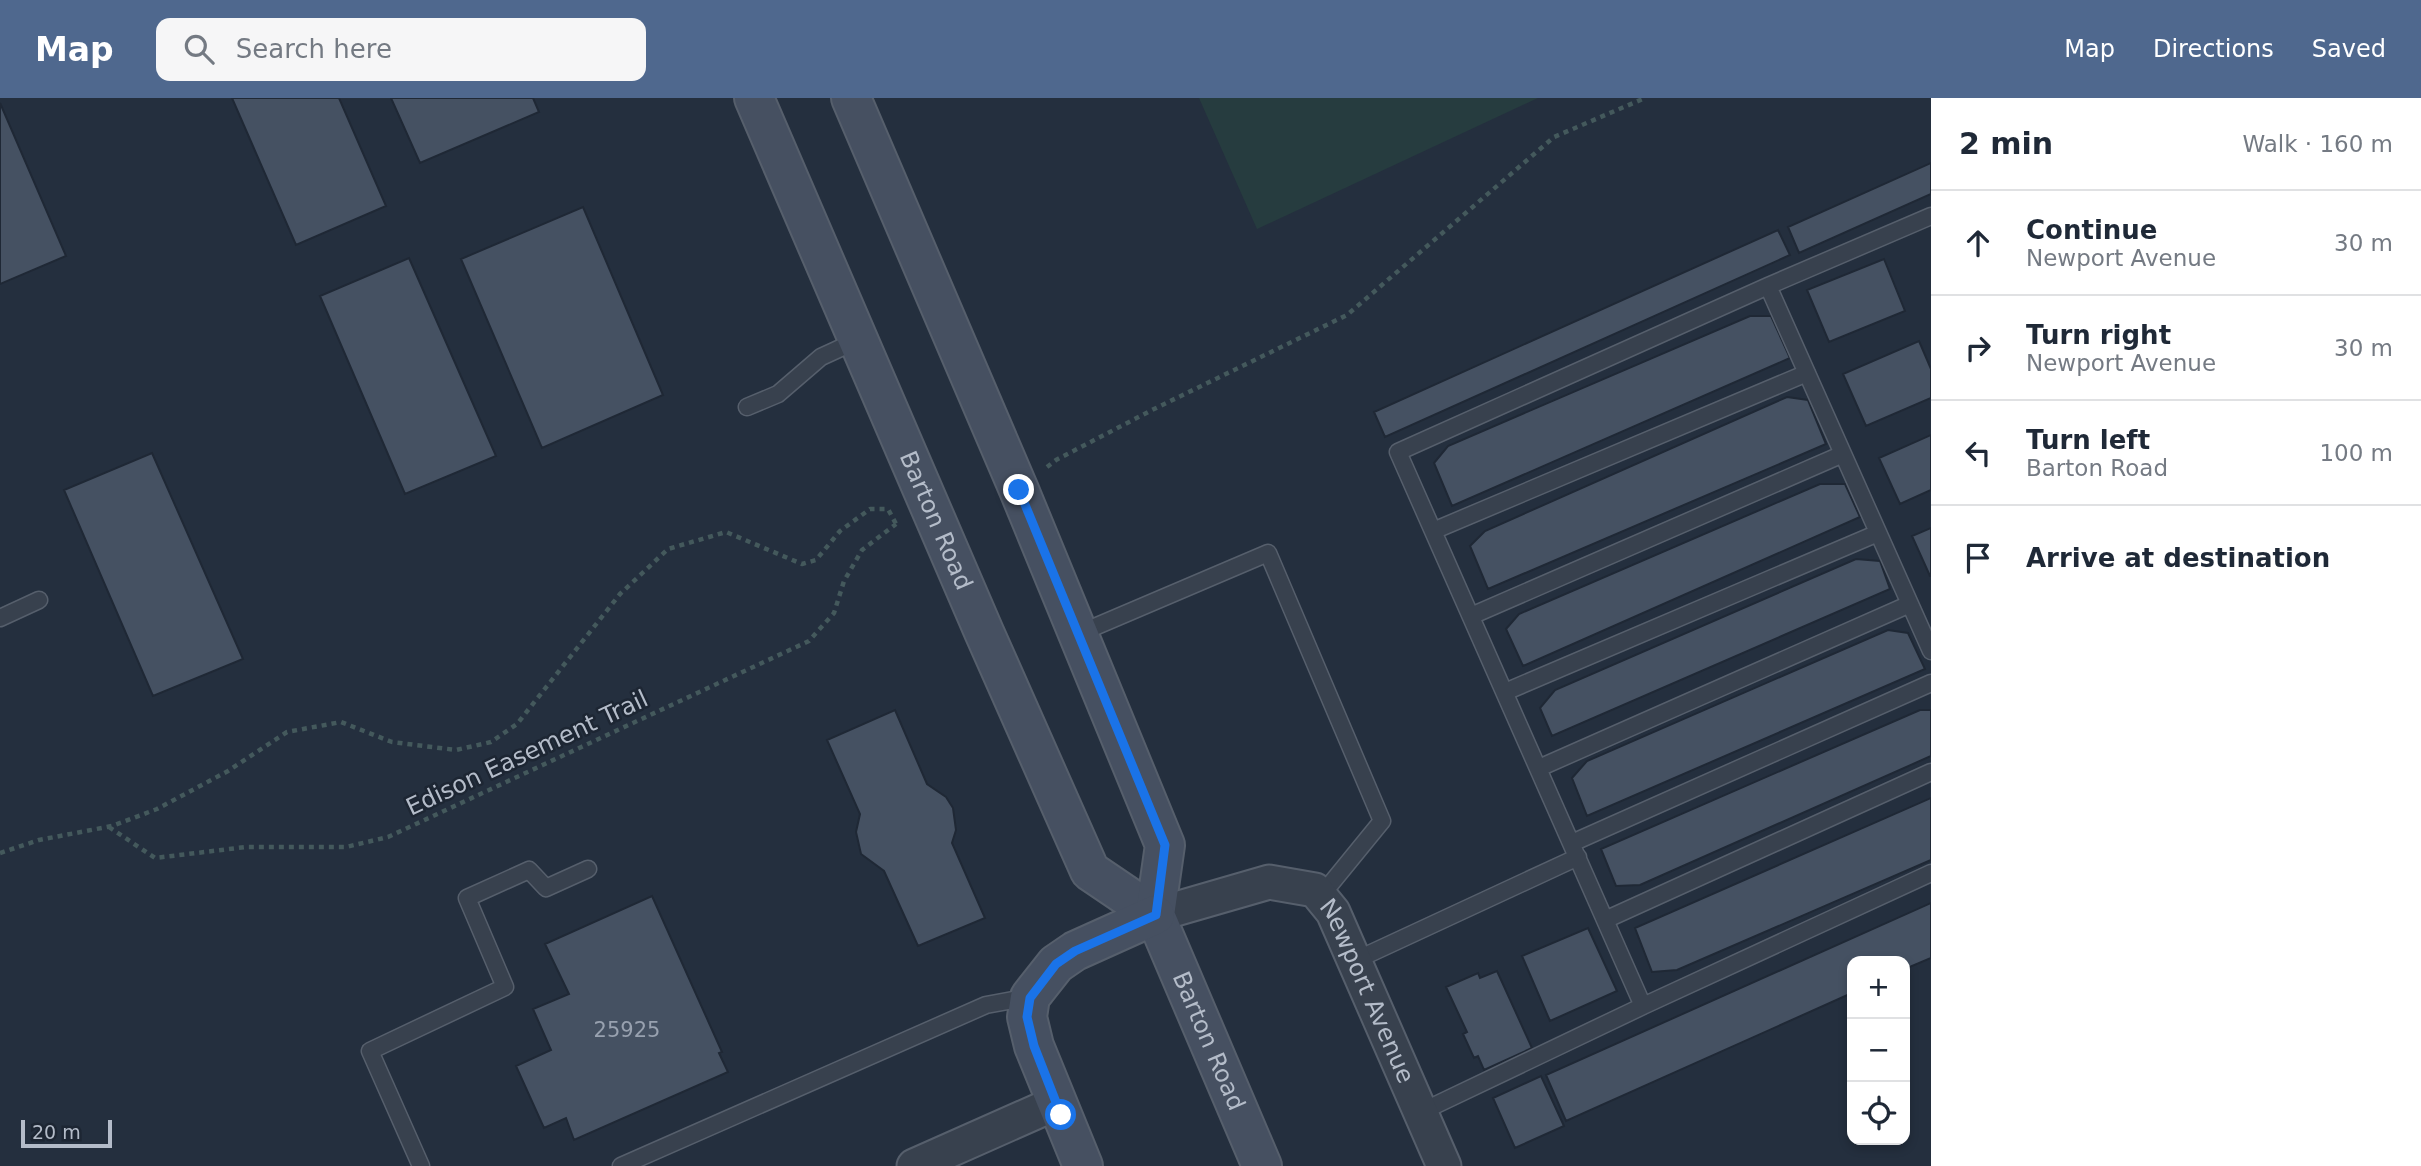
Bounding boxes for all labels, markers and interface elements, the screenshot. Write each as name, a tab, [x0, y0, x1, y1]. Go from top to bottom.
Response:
search box	[156, 18, 646, 81]
text: Map	[35, 30, 114, 69]
icon: search	[180, 30, 218, 68]
text: Search here	[236, 34, 392, 64]
text: Map	[2064, 35, 2115, 63]
text: Directions	[2153, 35, 2274, 63]
text: Saved	[2312, 35, 2386, 63]
text: 2 min	[1959, 126, 2053, 161]
text: Walk · 160 m	[2242, 131, 2393, 157]
text: Continue	[2026, 215, 2157, 245]
icon: ahead	[1959, 224, 1997, 262]
text: 30 m	[2334, 230, 2393, 256]
text: Newport Avenue	[2026, 245, 2216, 271]
text: Turn right	[2026, 320, 2171, 350]
icon: right	[1959, 329, 1997, 367]
text: 30 m	[2334, 335, 2393, 361]
text: Newport Avenue	[2026, 350, 2216, 376]
text: Turn left	[2026, 425, 2150, 455]
icon: left	[1959, 434, 1997, 472]
text: 100 m	[2319, 440, 2393, 466]
street label: Barton Road	[894, 447, 978, 594]
text: Barton Road	[2026, 455, 2168, 481]
route end	[1003, 474, 1034, 505]
icon: arrive	[1959, 539, 1997, 577]
text: Arrive at destination	[2026, 543, 2330, 573]
street label: Edison Easement Trail	[402, 685, 652, 821]
street label: Newport Avenue	[1314, 893, 1420, 1087]
map controls	[1847, 956, 1910, 1145]
button: +	[1847, 956, 1910, 1019]
street label: Barton Road	[1167, 967, 1251, 1115]
house number: 25925	[594, 1018, 660, 1042]
button: −	[1847, 1019, 1910, 1082]
button: locate	[1847, 1082, 1910, 1145]
route start	[1045, 1099, 1076, 1130]
scale bar	[21, 1117, 112, 1149]
text: 20 m	[32, 1121, 81, 1143]

